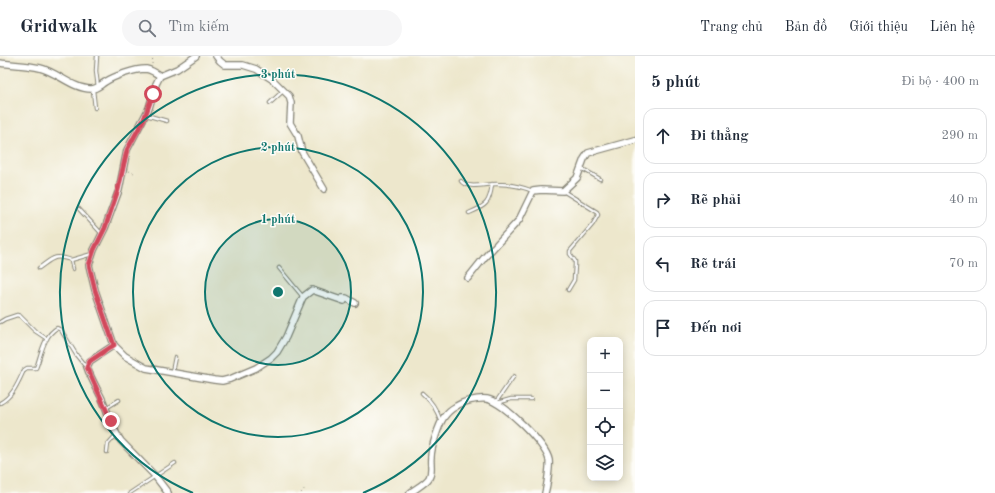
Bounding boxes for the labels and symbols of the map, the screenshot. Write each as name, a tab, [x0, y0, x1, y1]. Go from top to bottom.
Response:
text: 3 phút	[261, 69, 296, 81]
route start	[144, 85, 162, 103]
text: 2 phút	[261, 142, 296, 154]
text: 1 phút	[261, 214, 296, 226]
centre of rings	[271, 285, 285, 299]
route end	[102, 412, 120, 430]

